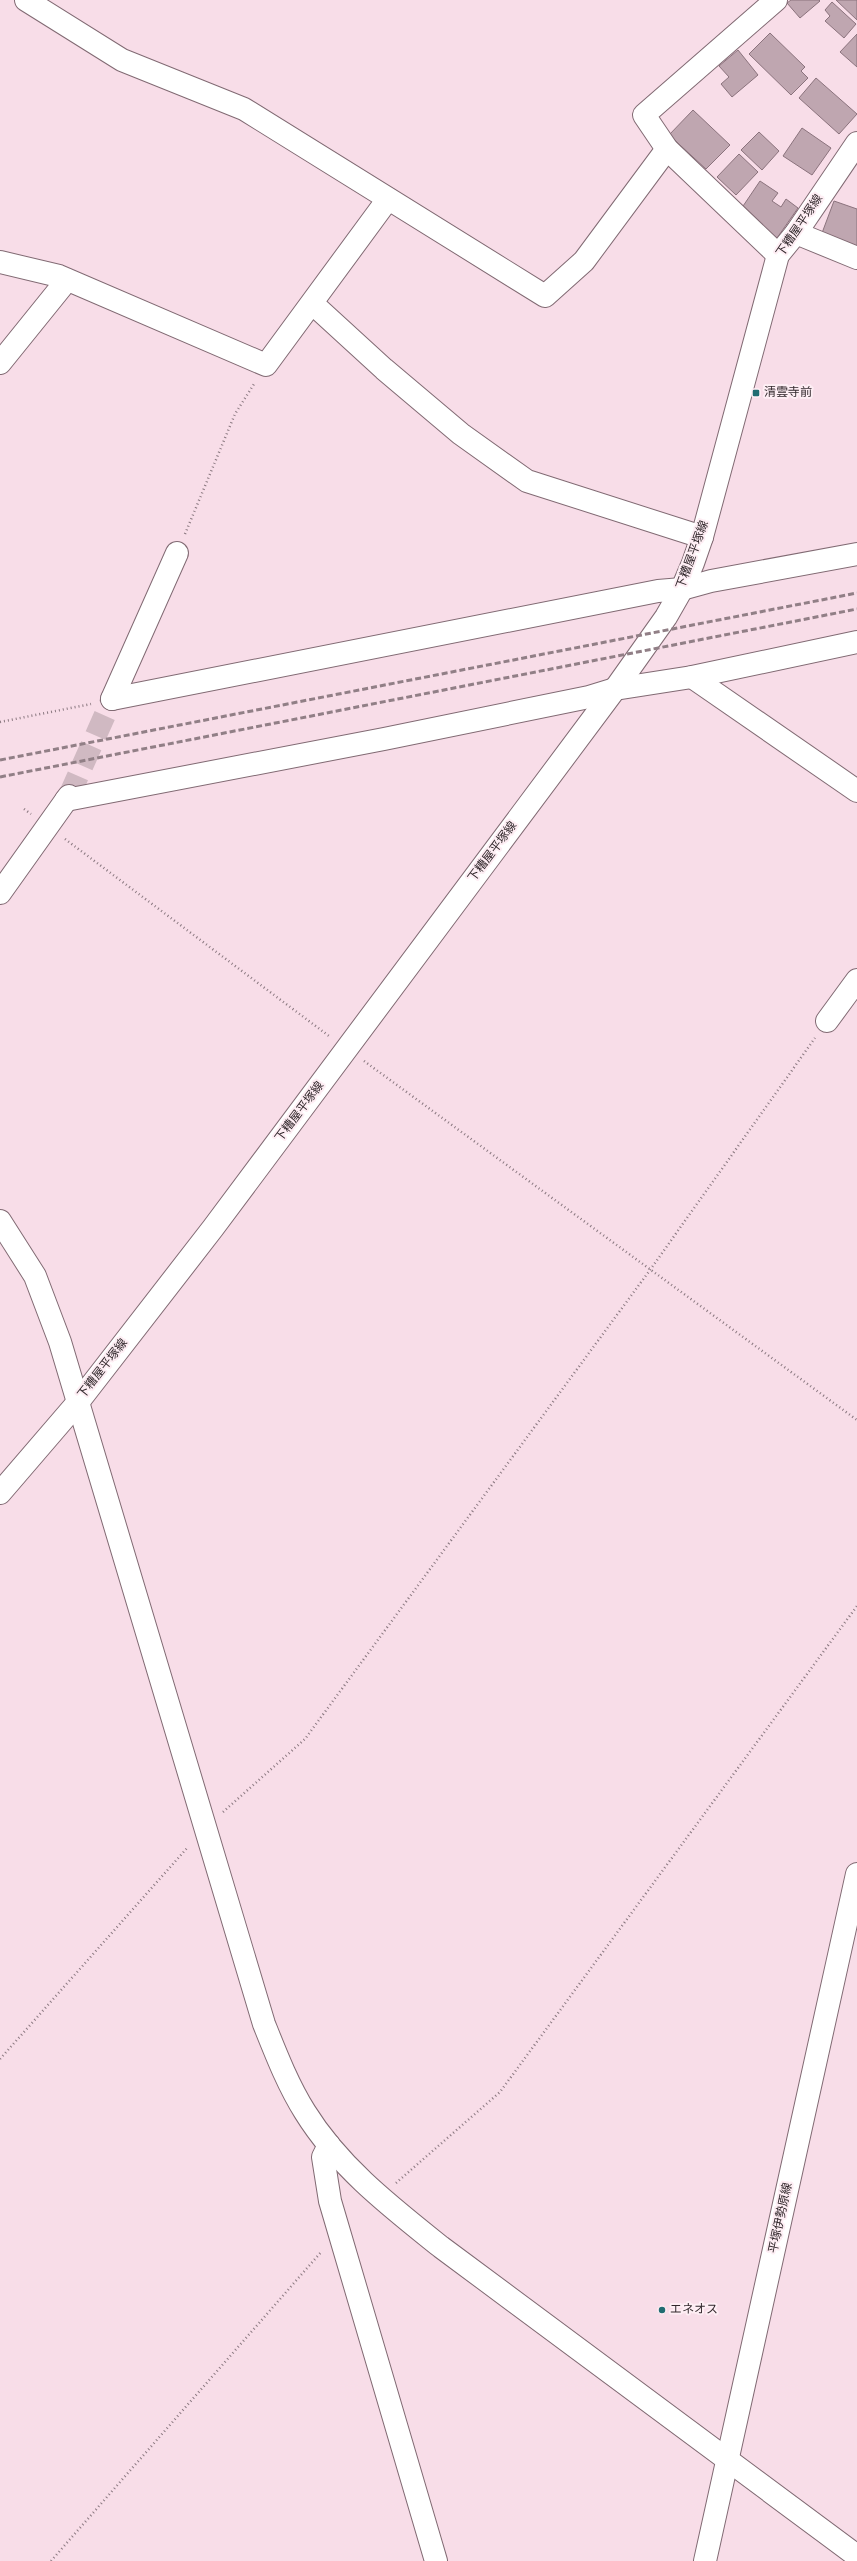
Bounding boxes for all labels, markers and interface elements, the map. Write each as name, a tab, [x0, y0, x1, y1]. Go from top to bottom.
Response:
street label: 下糟屋平塚線	[773, 192, 827, 260]
place label: 清雲寺前	[764, 385, 812, 401]
marker: 清雲寺前	[751, 388, 761, 398]
street label: 下糟屋平塚線	[673, 518, 713, 592]
street label: 下糟屋平塚線	[465, 818, 521, 886]
street label: 下糟屋平塚線	[272, 1078, 328, 1146]
street label: 下糟屋平塚線	[75, 1336, 131, 1402]
street label: 平塚伊勢原線	[766, 2181, 796, 2255]
place label: エネオス	[670, 2302, 718, 2318]
marker: エネオス	[657, 2305, 667, 2315]

